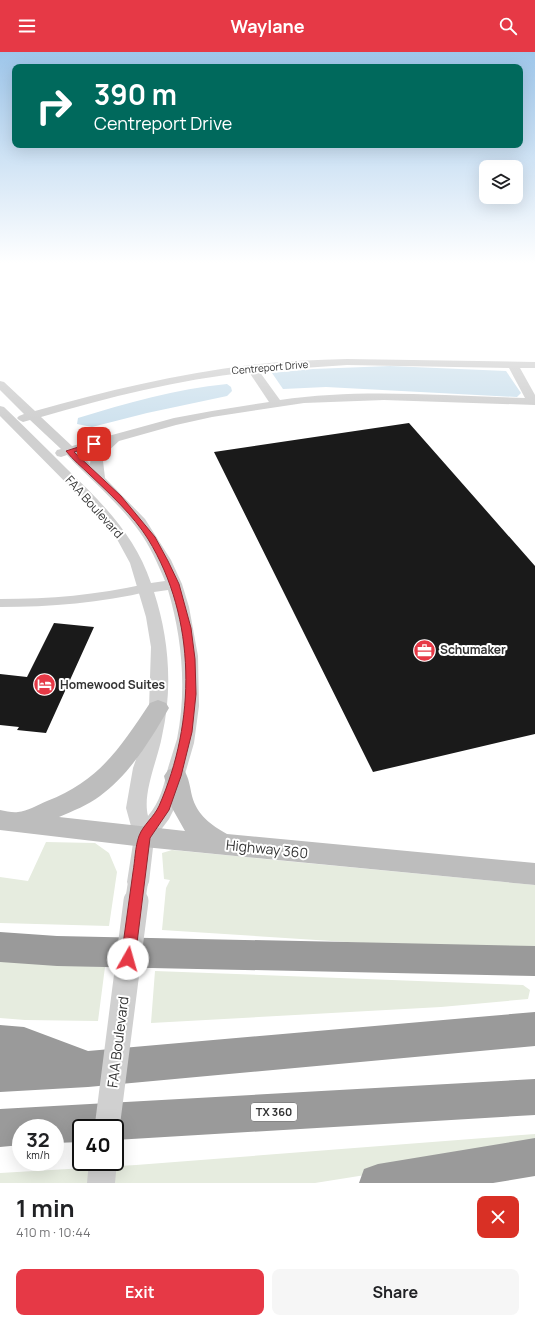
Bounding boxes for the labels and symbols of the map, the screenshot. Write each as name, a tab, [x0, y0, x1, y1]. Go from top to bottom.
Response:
street label: Centreport Drive	[231, 357, 309, 377]
pin	[77, 427, 111, 461]
street label: FAA Boulevard	[62, 472, 127, 542]
office icon: Schumaker	[411, 637, 437, 663]
place label: Schumaker	[440, 641, 506, 658]
hotel icon: Homewood Suites	[32, 672, 58, 698]
place label: Homewood Suites	[60, 676, 166, 693]
street label: Highway 360	[225, 835, 309, 862]
position arrow	[107, 938, 149, 980]
street label: FAA Boulevard	[102, 995, 133, 1089]
road number: TX 360	[251, 1103, 297, 1121]
speed limit sign: 40	[72, 1119, 124, 1171]

